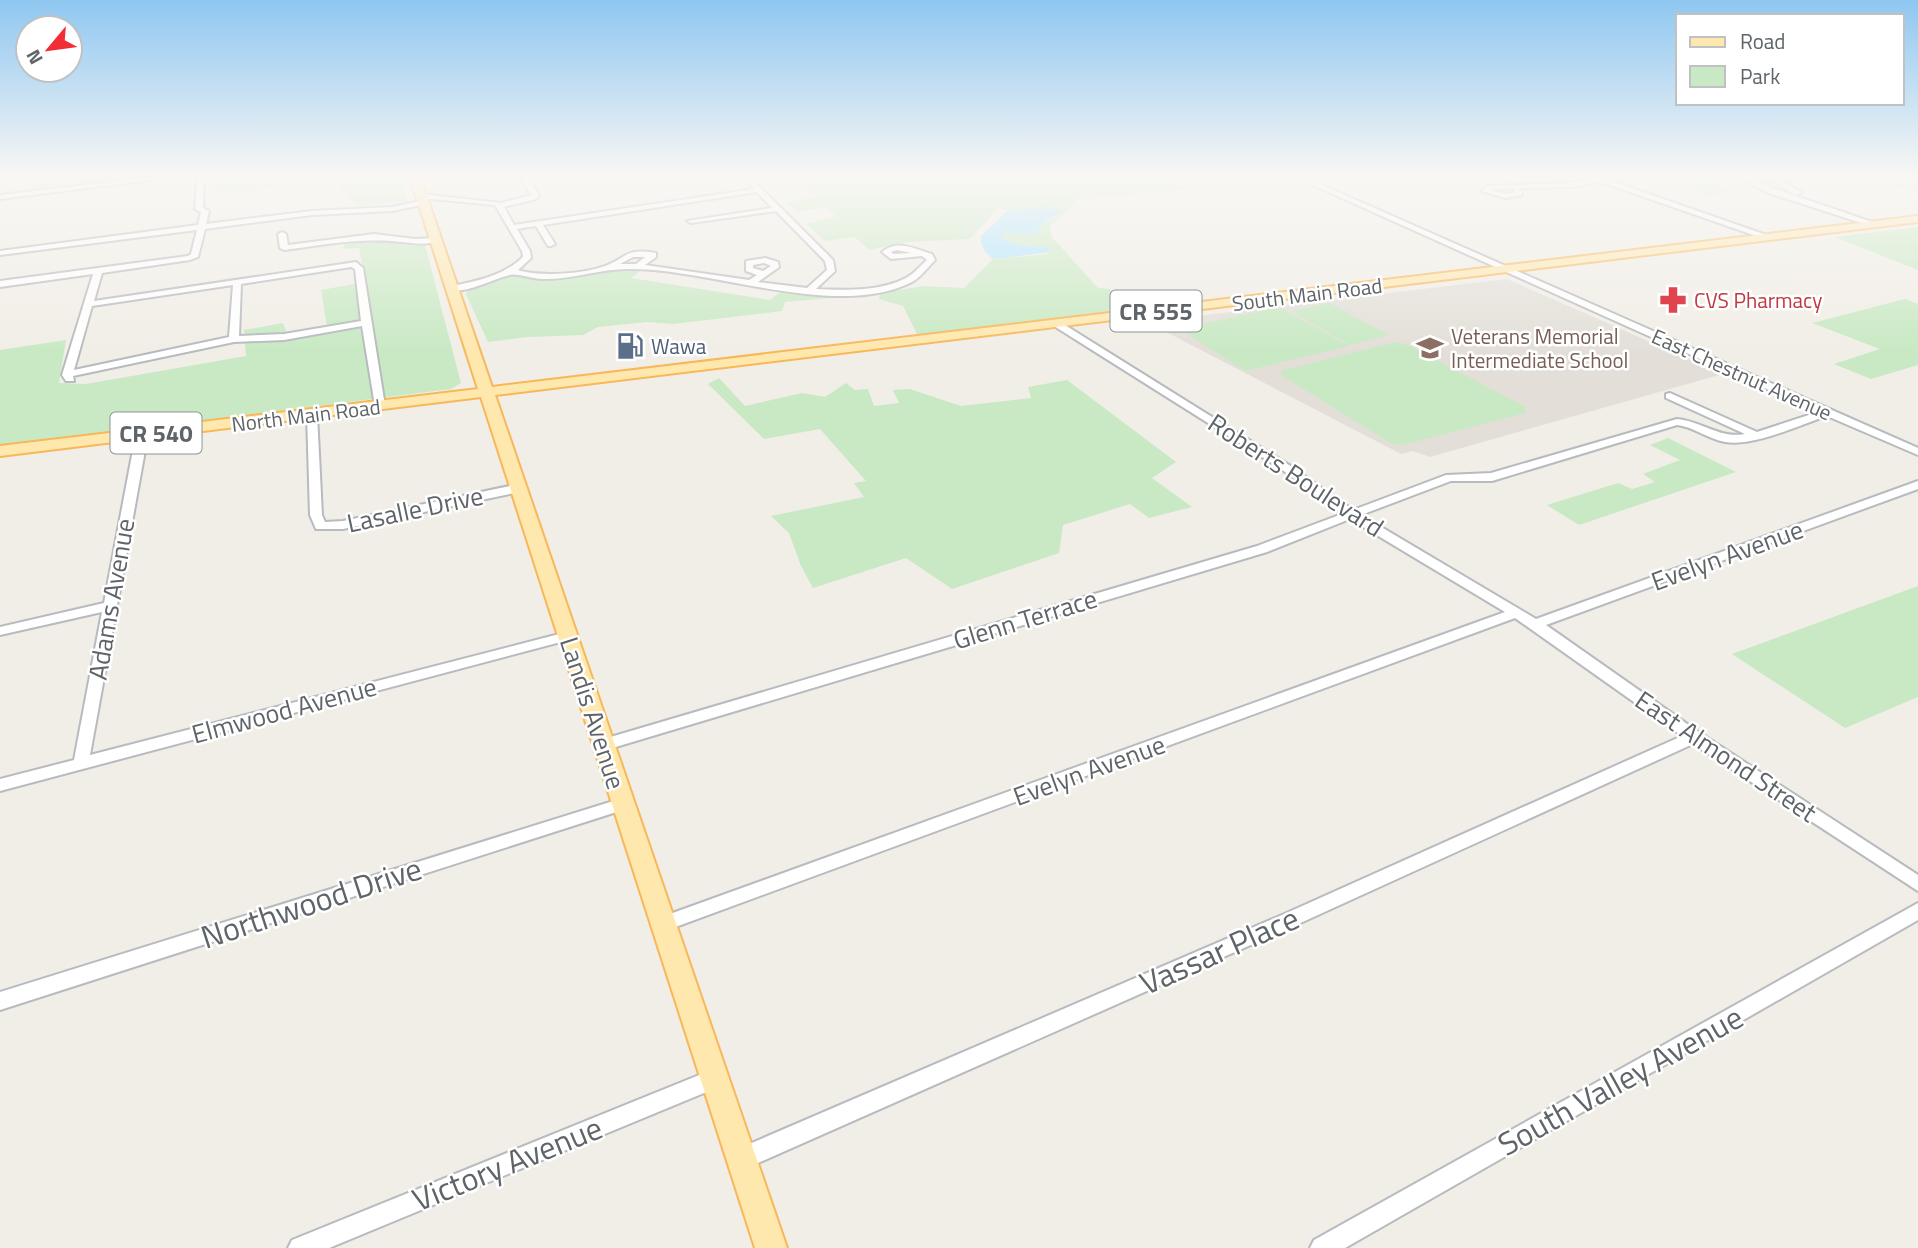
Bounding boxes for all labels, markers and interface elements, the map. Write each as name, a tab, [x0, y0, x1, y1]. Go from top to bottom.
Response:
north arrow	[14, 14, 84, 84]
legend	[1676, 14, 1904, 105]
text: Road	[1740, 25, 1785, 57]
text: N	[18, 45, 50, 70]
text: Park	[1740, 60, 1780, 92]
street label: South Main Road	[1230, 269, 1384, 319]
place label: CVS Pharmacy	[1694, 284, 1822, 316]
pharmacy icon: CVS Pharmacy	[1658, 285, 1688, 315]
road number: CR 555	[1110, 290, 1202, 332]
place label: Veterans Memorial Intermediate School	[1451, 320, 1628, 376]
street label: East Chestnut Avenue	[1647, 320, 1837, 428]
place label: Wawa	[651, 330, 707, 362]
fuel station icon: Wawa	[615, 331, 645, 361]
school or university icon: Veterans Memorial Intermediate School	[1415, 333, 1445, 363]
street label: North Main Road	[230, 390, 382, 440]
street label: Roberts Boulevard	[1200, 404, 1392, 546]
road number: CR 540	[110, 412, 202, 453]
street label: Lasalle Drive	[343, 476, 487, 542]
street label: Evelyn Avenue	[1646, 509, 1808, 601]
street label: Adams Avenue	[78, 515, 144, 683]
street label: Glenn Terrace	[948, 579, 1102, 659]
street label: Landis Avenue	[550, 632, 636, 794]
street label: Elmwood Avenue	[187, 667, 381, 753]
street label: East Almond Street	[1627, 681, 1825, 831]
street label: Evelyn Avenue	[1008, 724, 1170, 816]
street label: Northwood Drive	[194, 844, 428, 960]
street label: Vassar Place	[1132, 893, 1306, 1007]
street label: South Valley Avenue	[1489, 993, 1751, 1167]
street label: Victory Avenue	[405, 1103, 609, 1223]

